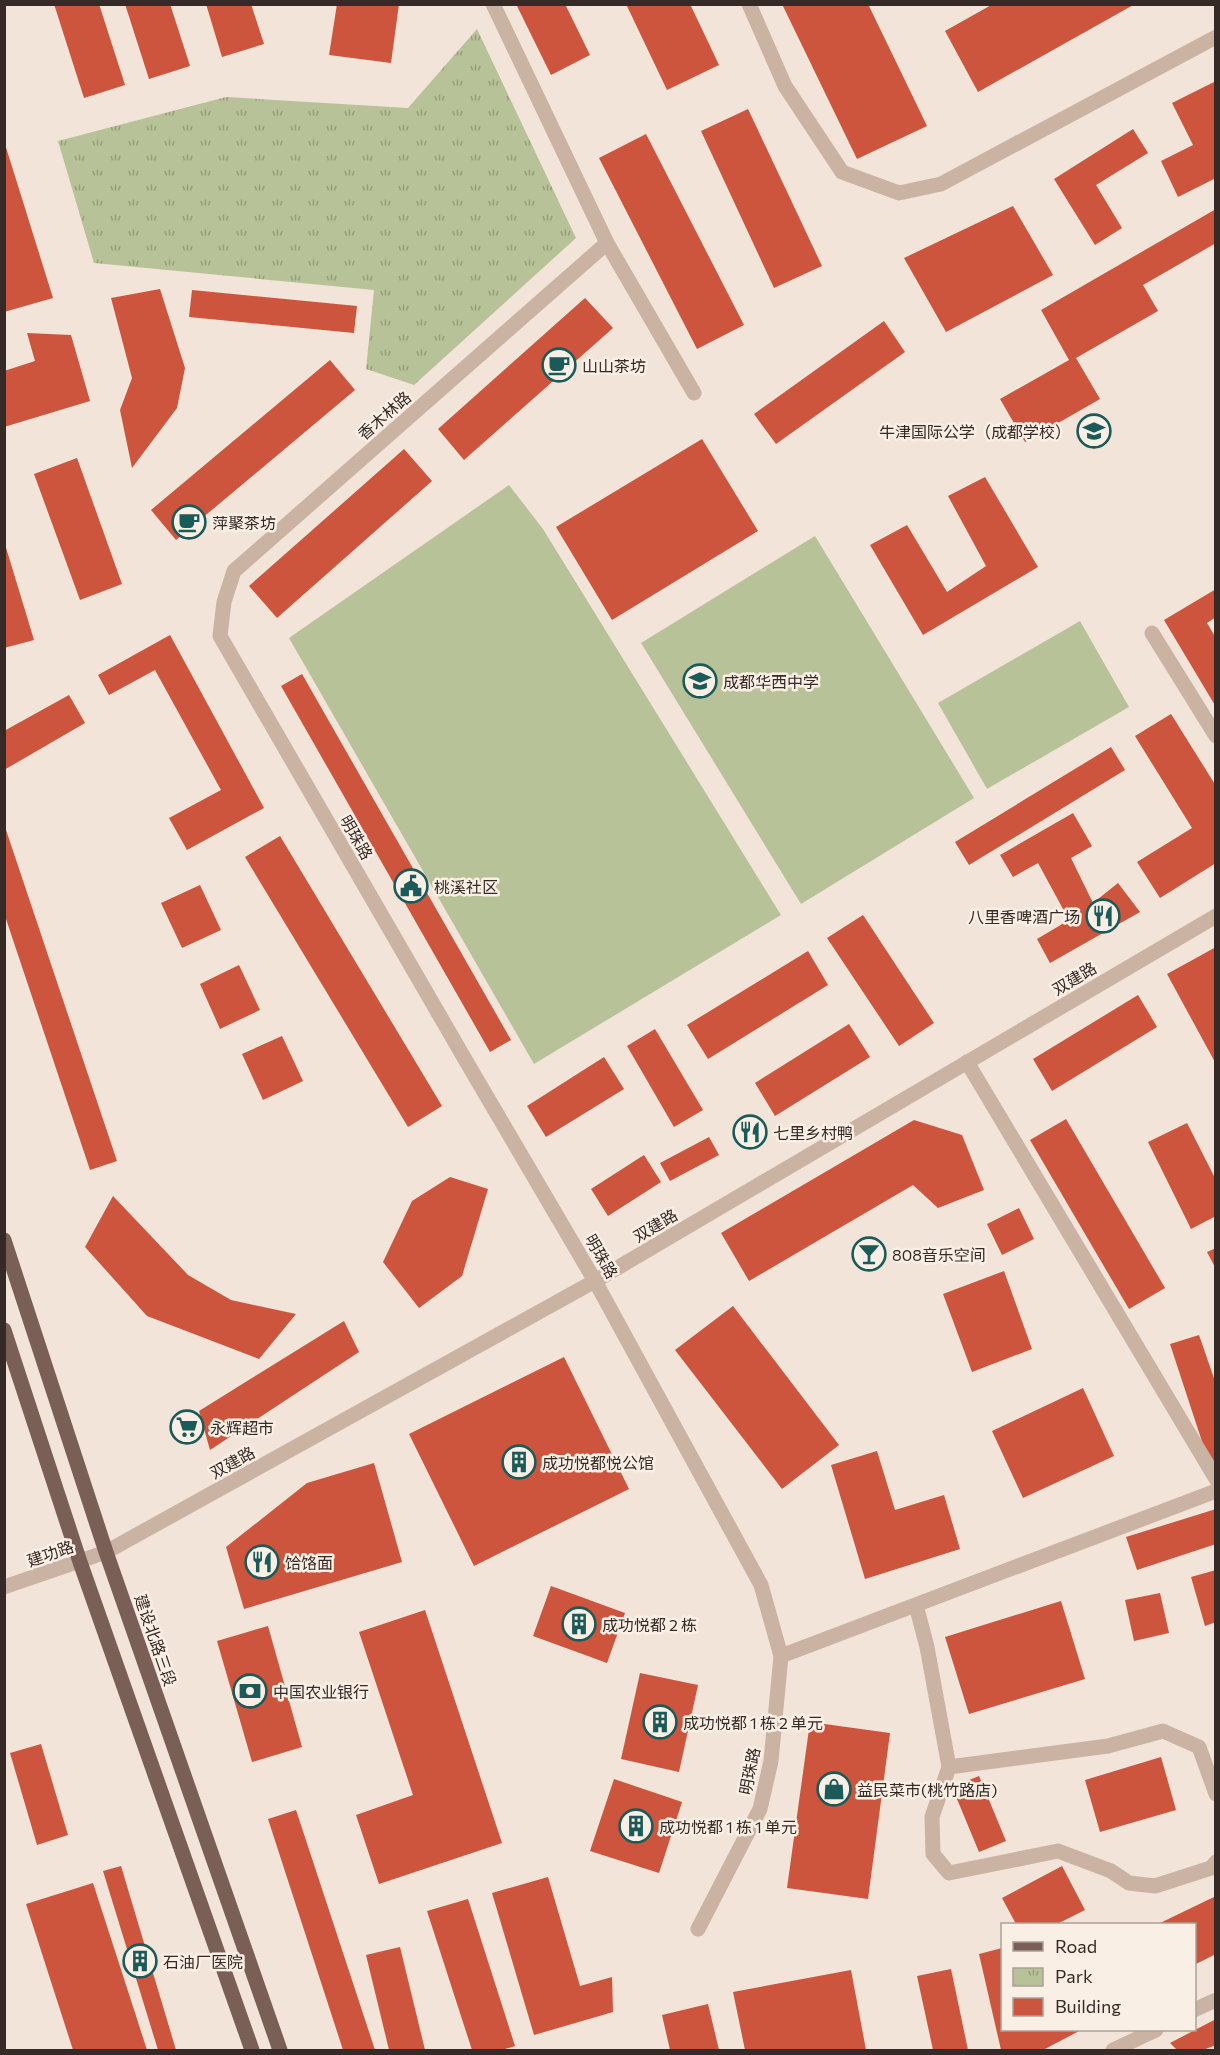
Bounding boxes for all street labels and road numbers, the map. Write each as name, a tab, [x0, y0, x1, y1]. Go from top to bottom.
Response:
street label: 香木林路	[354, 387, 414, 443]
street label: 明珠路	[337, 811, 377, 863]
street label: 双建路	[1049, 957, 1099, 999]
street label: 双建路	[630, 1204, 680, 1246]
street label: 明珠路	[582, 1230, 622, 1282]
street label: 双建路	[206, 1442, 258, 1482]
street label: 建功路	[24, 1536, 76, 1570]
street label: 建设北路三段	[131, 1592, 181, 1688]
street label: 明珠路	[735, 1746, 763, 1796]

